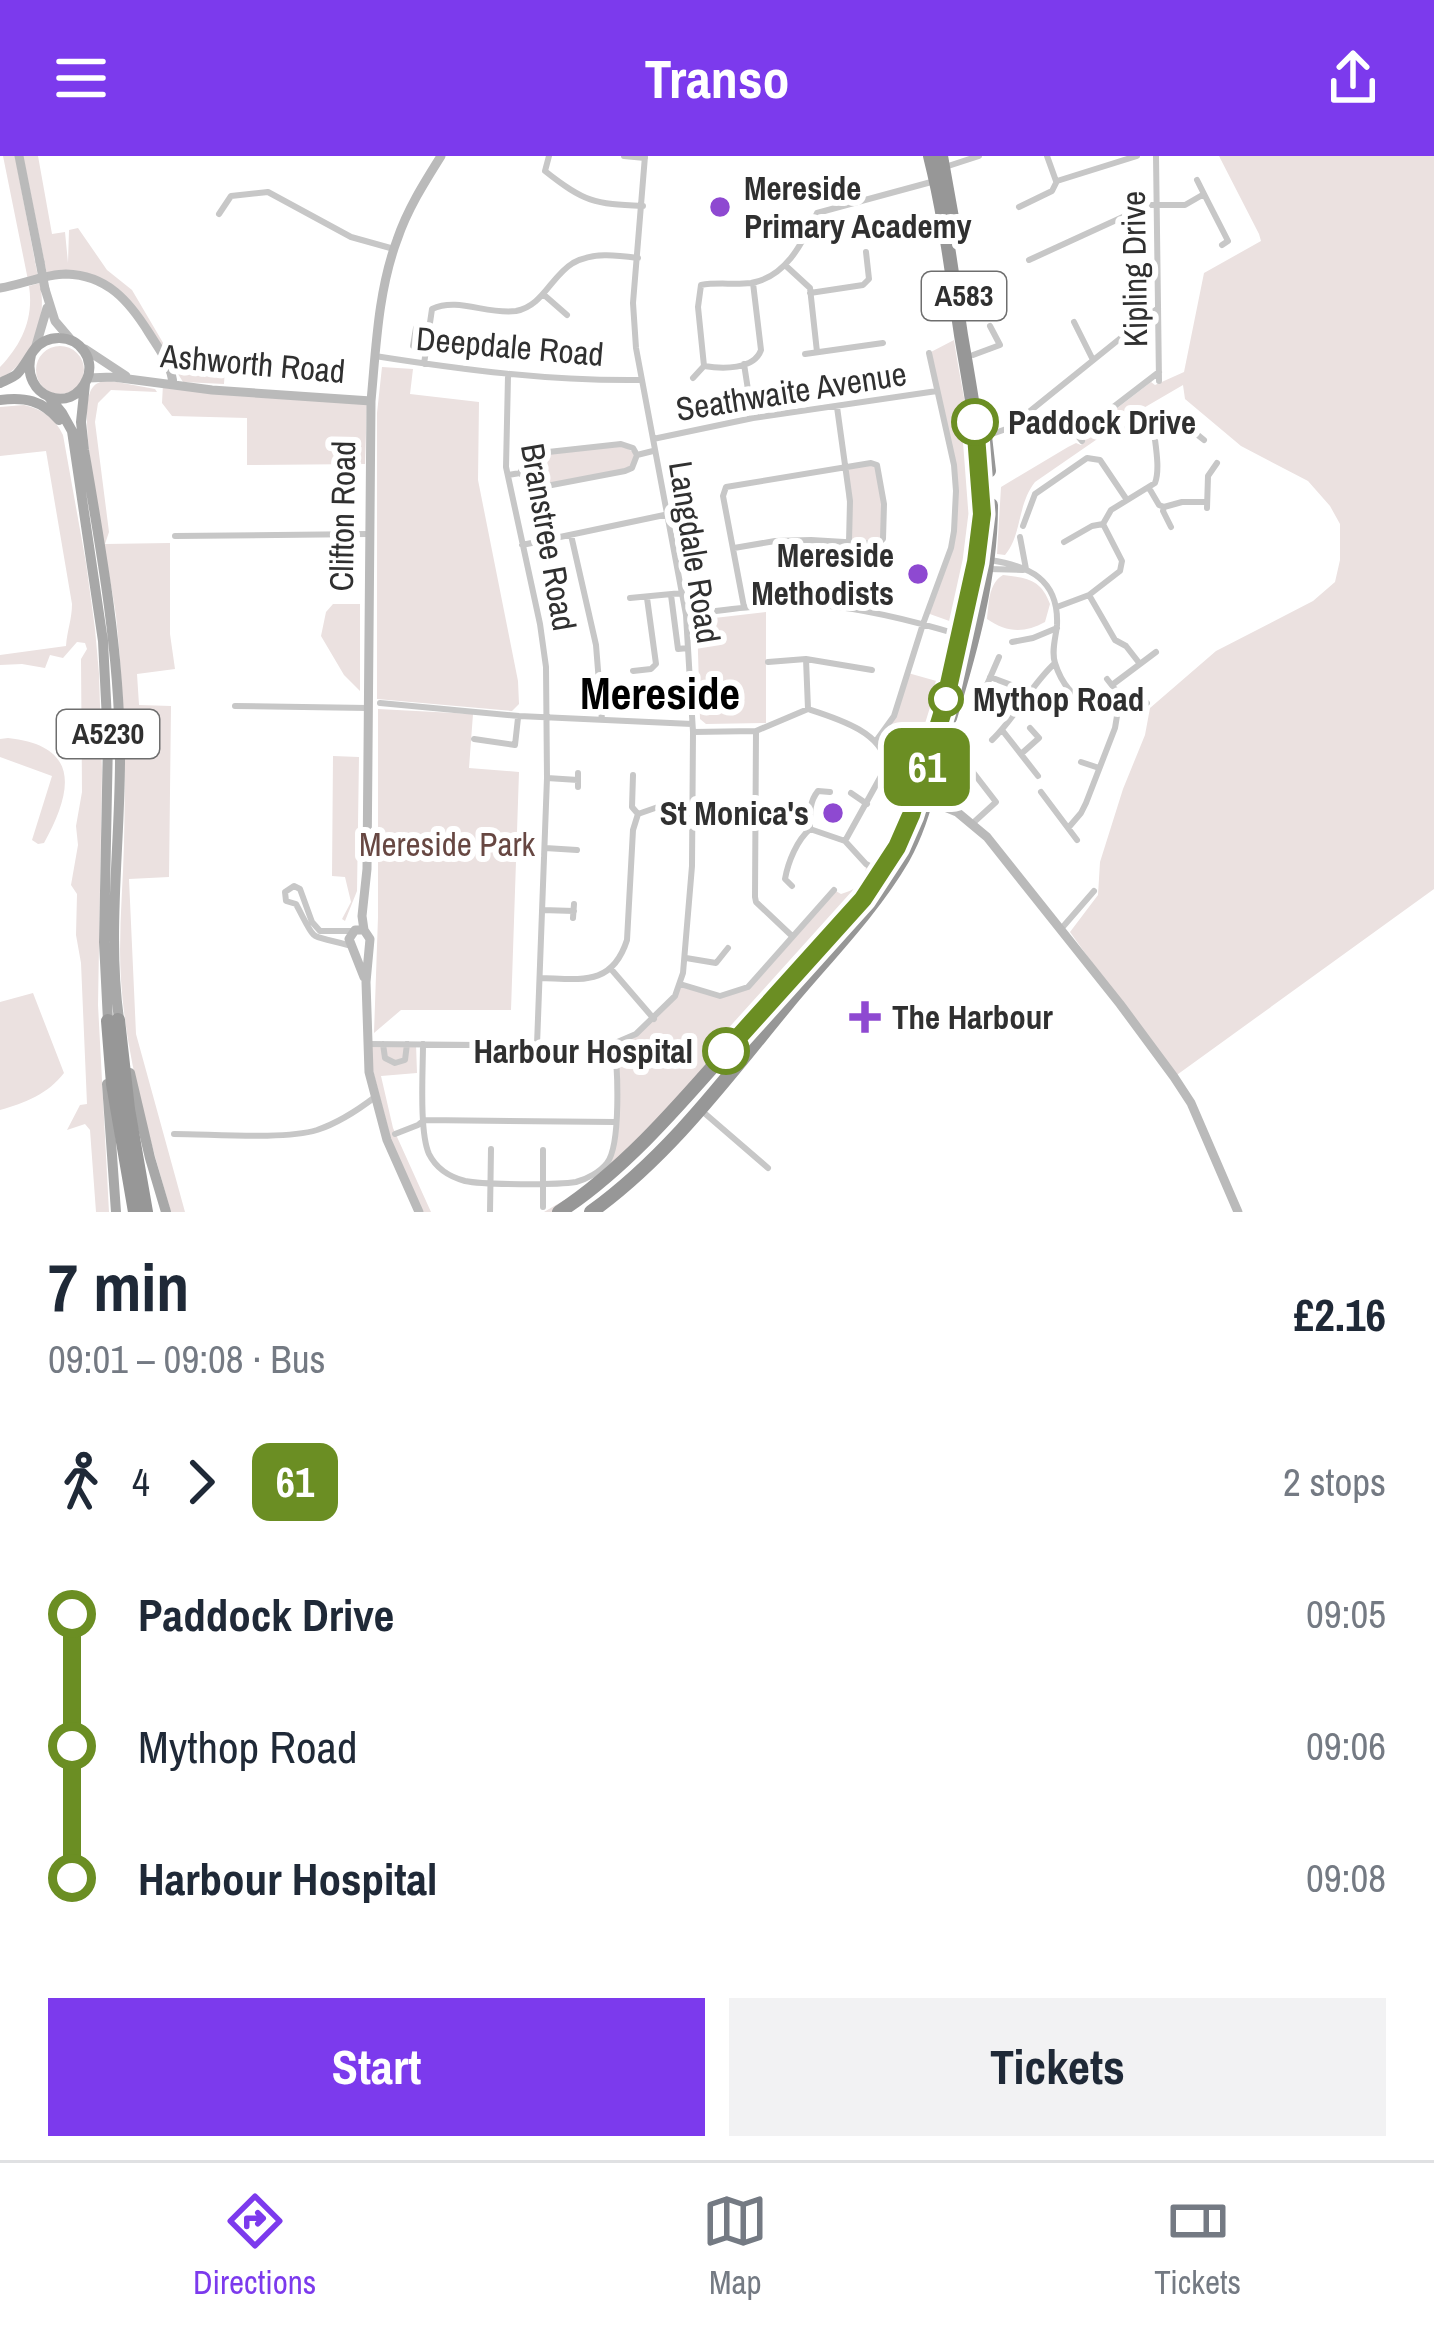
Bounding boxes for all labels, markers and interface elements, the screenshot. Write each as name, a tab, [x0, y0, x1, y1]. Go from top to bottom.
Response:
text: Transo	[644, 42, 790, 115]
icon: menu	[48, 45, 114, 111]
icon: share	[1320, 45, 1386, 111]
place label: Mereside Primary Academy	[744, 166, 972, 248]
street label: Kipling Drive	[1111, 190, 1157, 348]
marker: Mereside Primary Academy	[707, 194, 733, 220]
road number: A583	[922, 272, 1006, 320]
street label: Deepdale Road	[414, 316, 606, 376]
street label: Ashworth Road	[158, 333, 347, 393]
street label: Seathwaite Avenue	[673, 351, 909, 431]
marker: Paddock Drive	[953, 400, 997, 444]
place label: Paddock Drive	[1008, 400, 1196, 444]
street label: Clifton Road	[319, 440, 365, 592]
street label: Branstree Road	[511, 440, 587, 634]
street label: Langdale Road	[659, 458, 731, 646]
place label: Mereside Methodists	[751, 533, 894, 615]
marker: Mereside Methodists	[905, 561, 931, 587]
district label: Mereside	[580, 662, 740, 723]
place label: Mythop Road	[973, 677, 1144, 721]
marker: Mythop Road	[930, 683, 962, 715]
road number: A5230	[57, 710, 159, 758]
line badge: 61	[873, 728, 981, 806]
text: 61	[908, 739, 946, 795]
place label: St Monica's	[660, 791, 809, 835]
marker: St Monica's	[820, 800, 846, 826]
park label: Mereside Park	[359, 822, 535, 866]
place label: The Harbour	[892, 995, 1053, 1039]
marker: The Harbour	[849, 1001, 881, 1033]
place label: Harbour Hospital	[473, 1029, 693, 1073]
marker: Harbour Hospital	[704, 1029, 748, 1073]
text: 7 min	[48, 1243, 189, 1332]
text: £2.16	[1294, 1284, 1386, 1345]
text: 09:01 – 09:08 · Bus	[48, 1333, 325, 1385]
icon: walk	[48, 1449, 114, 1515]
icon: forward	[168, 1449, 234, 1515]
text: 61	[276, 1454, 314, 1510]
text: 4	[132, 1456, 150, 1508]
text: 2 stops	[1283, 1456, 1386, 1508]
text: Paddock Drive	[138, 1584, 394, 1645]
text: 09:05	[1306, 1588, 1386, 1640]
text: Mythop Road	[138, 1716, 357, 1777]
text: 09:06	[1306, 1720, 1386, 1772]
text: Harbour Hospital	[138, 1848, 437, 1909]
text: 09:08	[1306, 1852, 1386, 1904]
button: Start	[48, 1998, 705, 2136]
button: Tickets	[729, 1998, 1386, 2136]
tab: Directions	[193, 2188, 316, 2304]
tab: Map	[702, 2188, 768, 2304]
tab: Tickets	[1154, 2188, 1241, 2304]

